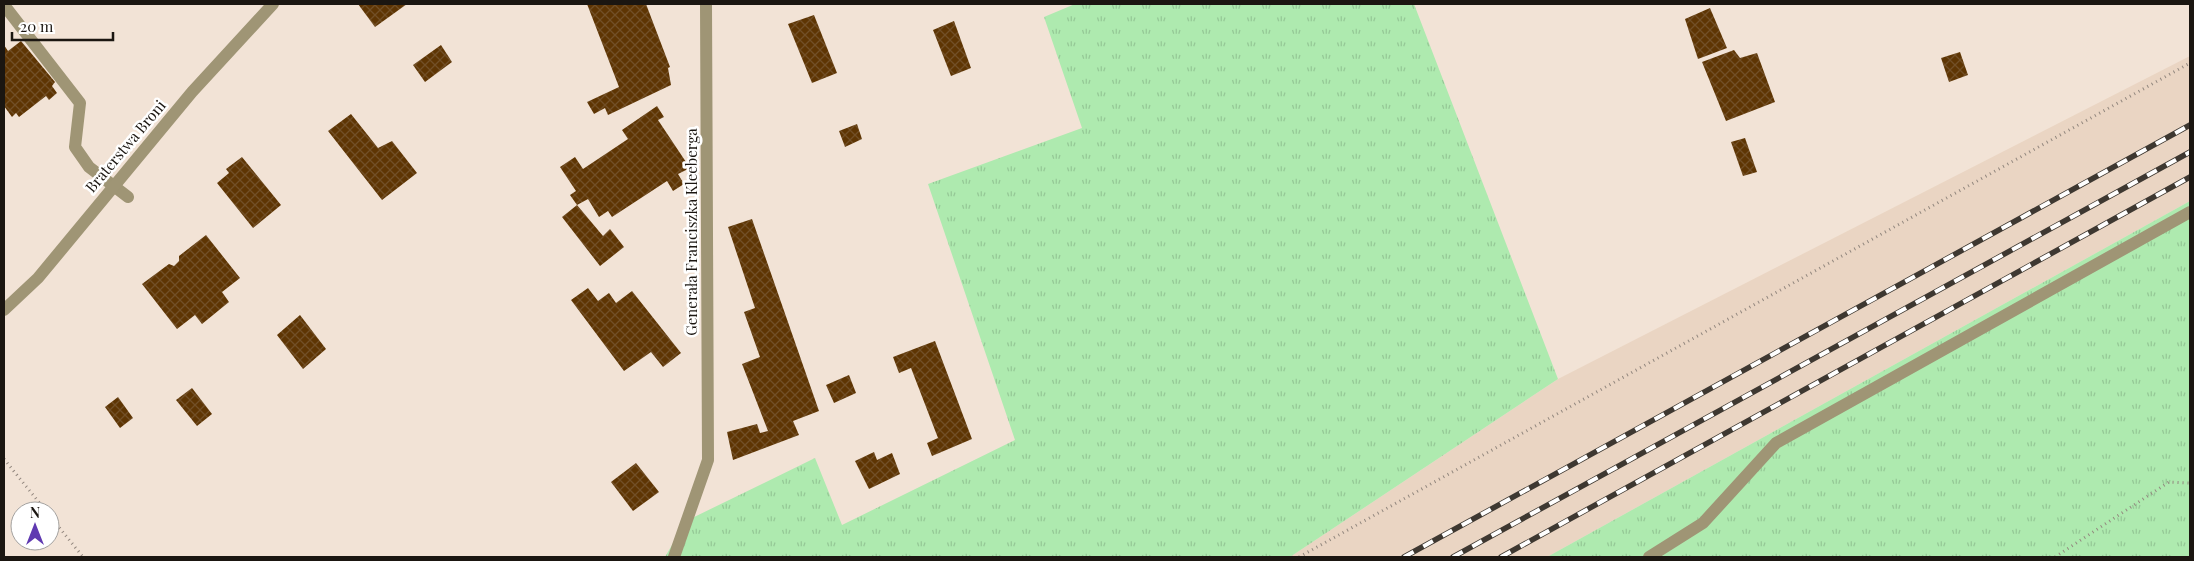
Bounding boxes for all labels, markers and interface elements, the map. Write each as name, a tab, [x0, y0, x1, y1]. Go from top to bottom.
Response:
scale bar	[12, 10, 114, 42]
text: 20 m	[20, 16, 54, 36]
street label: Braterstwa Broni	[80, 95, 170, 196]
street label: Generała Franciszka Kleeberga	[681, 128, 701, 336]
north arrow	[10, 501, 60, 551]
text: N	[30, 503, 40, 522]

